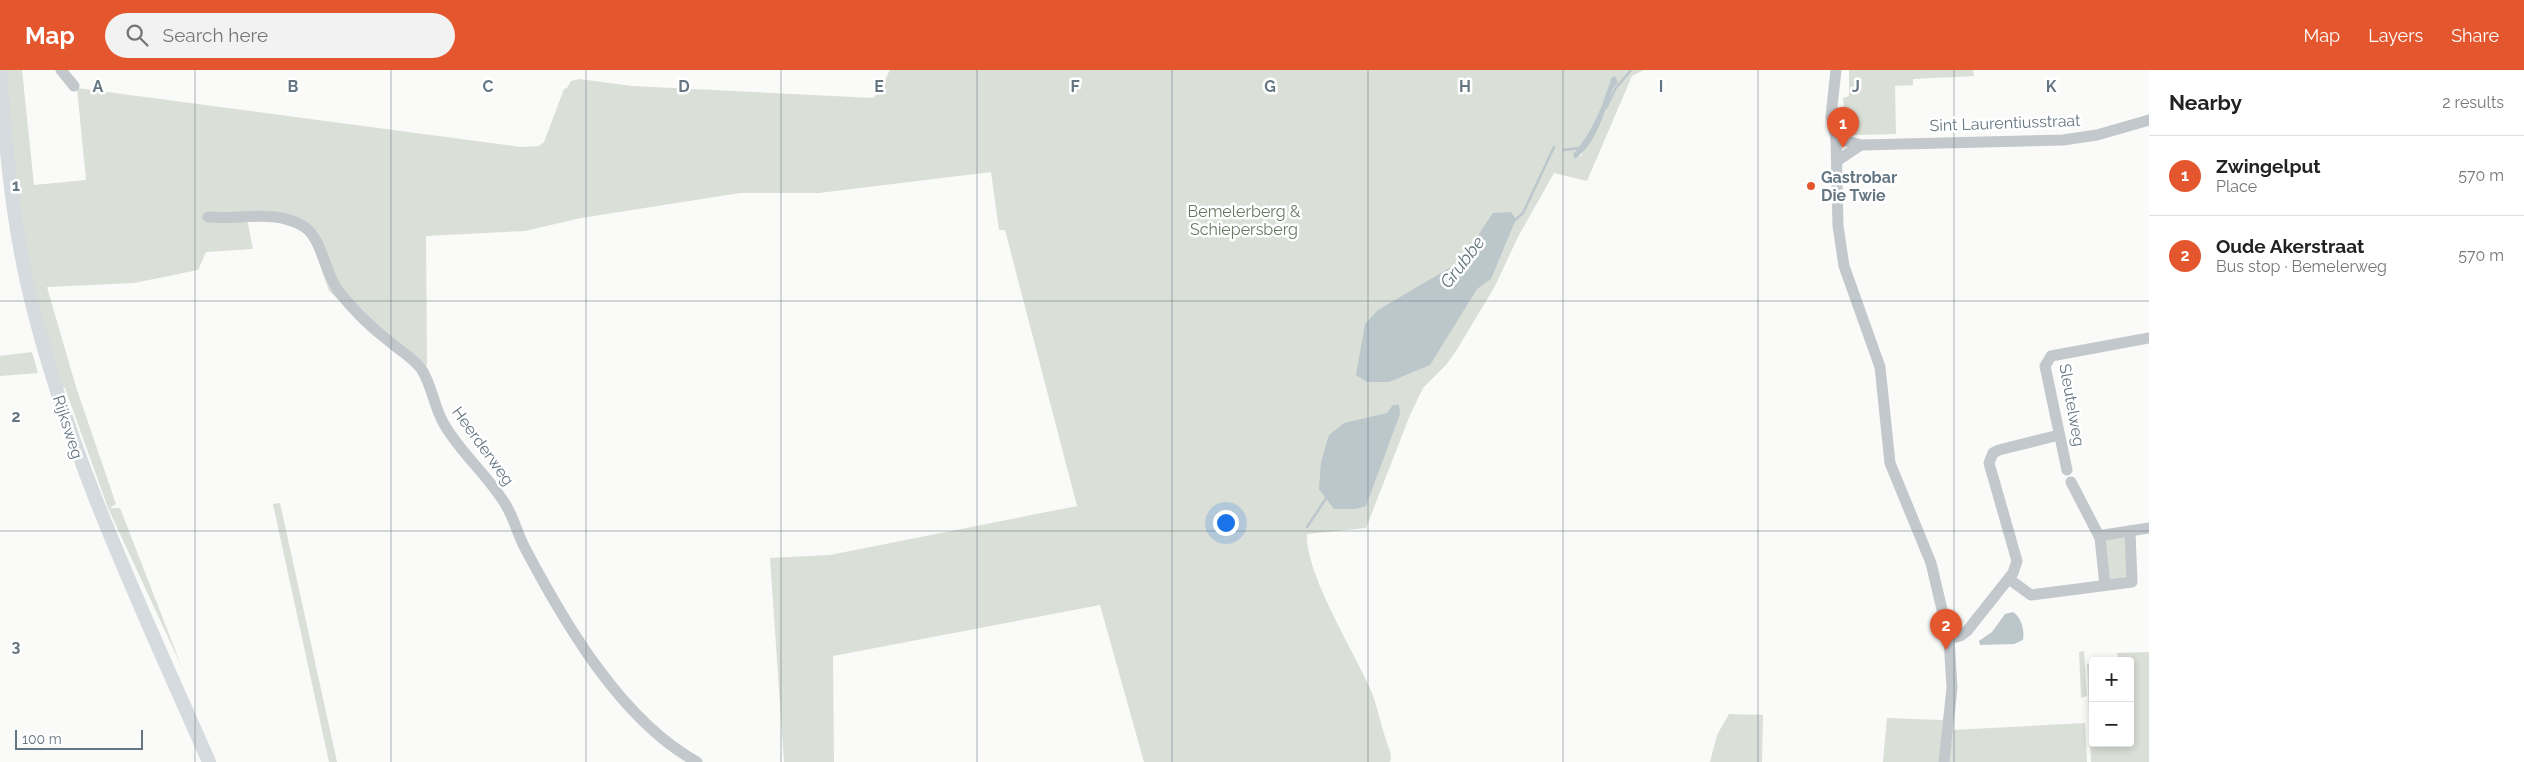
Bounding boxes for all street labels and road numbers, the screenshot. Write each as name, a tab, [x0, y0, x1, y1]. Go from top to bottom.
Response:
street label: Sint Laurentiusstraat	[1929, 111, 2081, 135]
street label: Sleutelweg	[2055, 362, 2089, 448]
street label: Rijksweg	[49, 393, 87, 461]
street label: Heerderweg	[448, 403, 518, 489]

